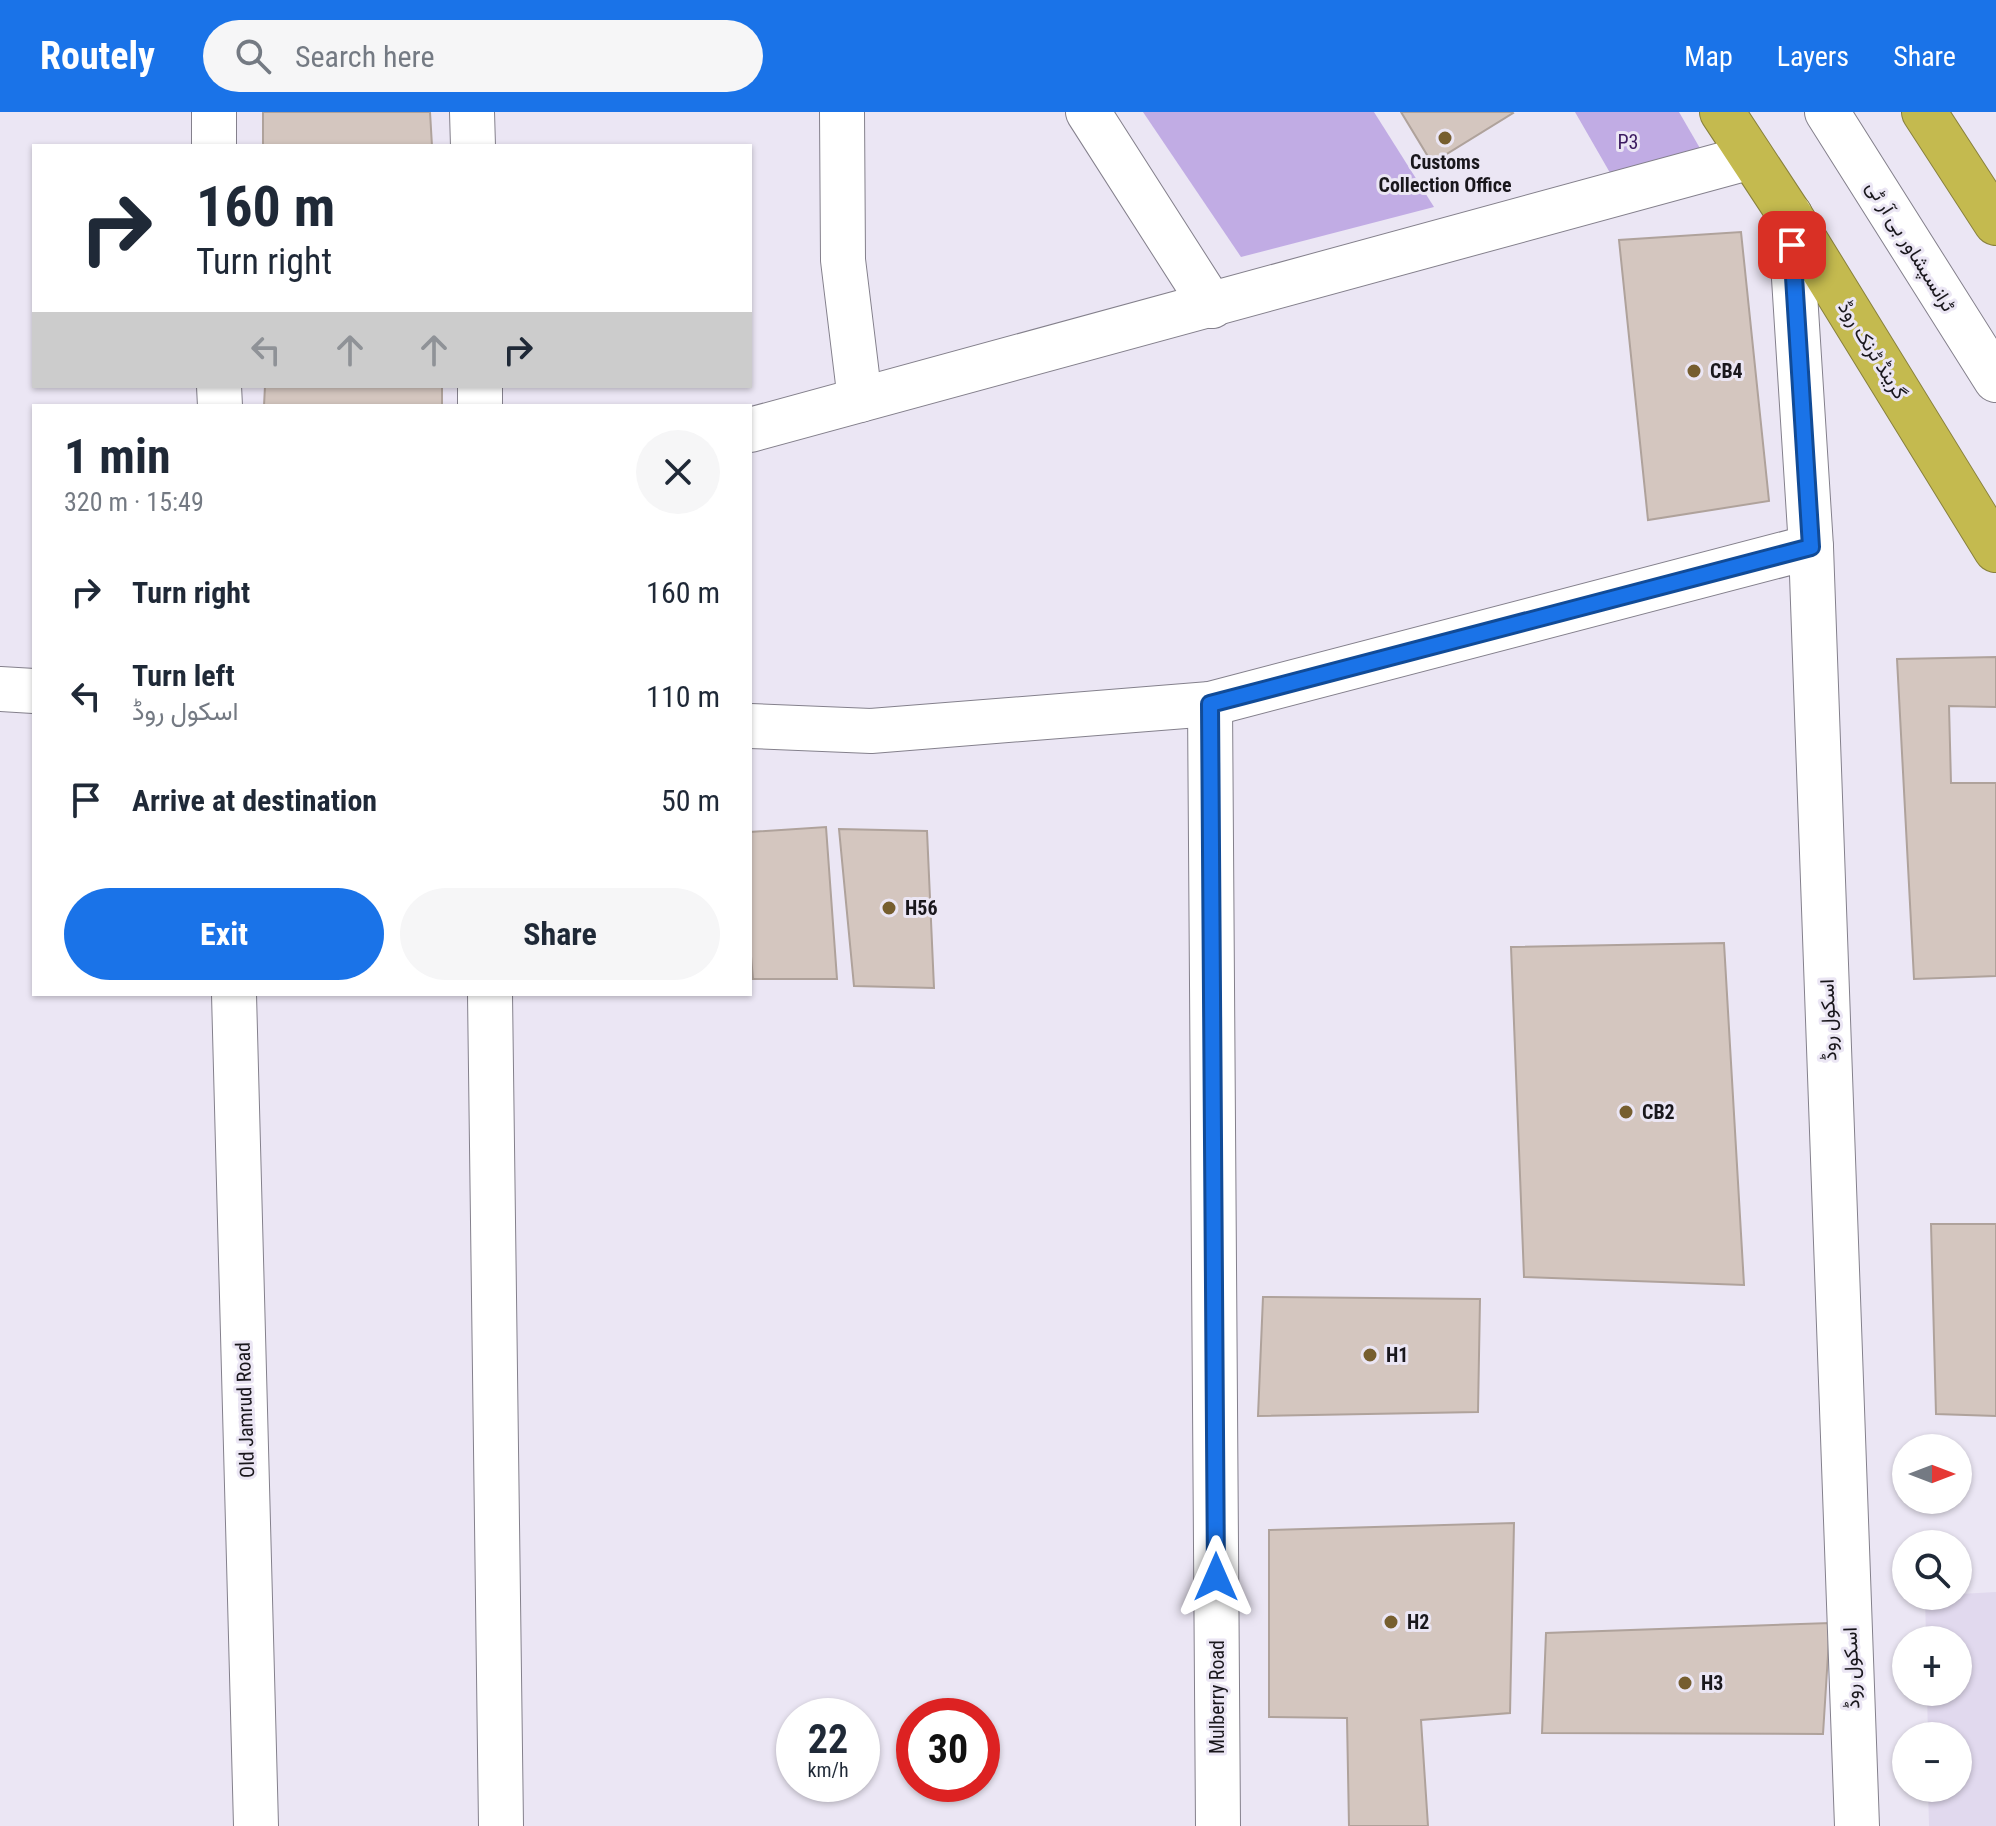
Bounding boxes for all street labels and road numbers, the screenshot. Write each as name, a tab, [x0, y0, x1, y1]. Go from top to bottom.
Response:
street label: ٹرانسپشاور بی آر ٹی	[1860, 176, 1961, 317]
street label: گرینڈ ٹرنک روڈ	[1833, 296, 1913, 404]
street label: اسکول روڈ	[1815, 979, 1842, 1061]
street label: Old Jamrud Road	[231, 1342, 259, 1478]
street label: اسکول روڈ	[1838, 1627, 1865, 1709]
street label: Mulberry Road	[1205, 1640, 1229, 1754]

